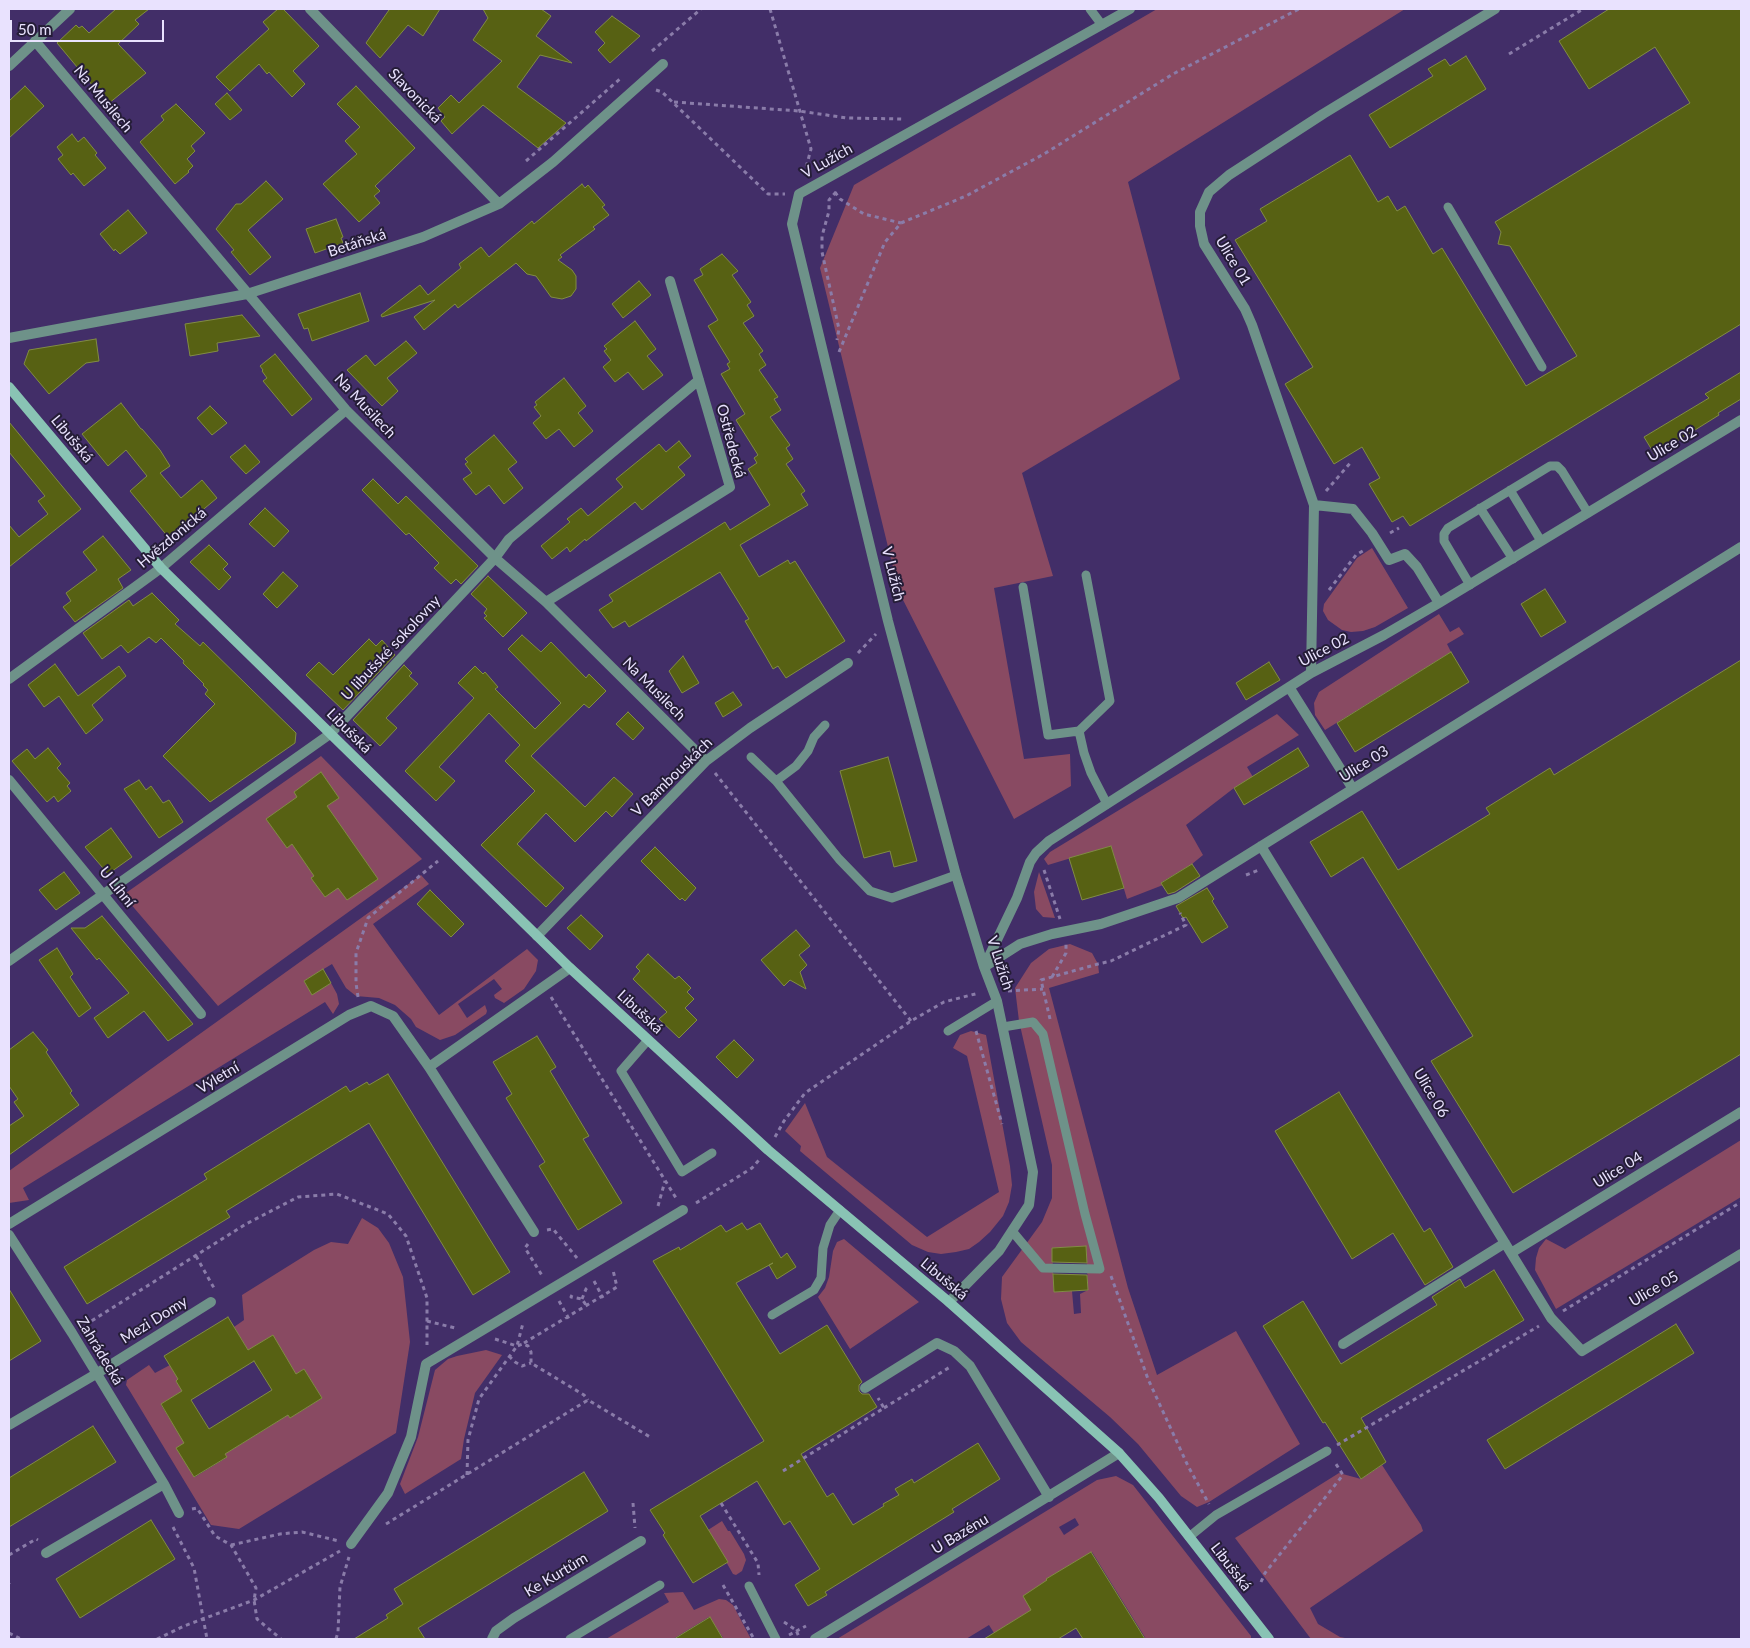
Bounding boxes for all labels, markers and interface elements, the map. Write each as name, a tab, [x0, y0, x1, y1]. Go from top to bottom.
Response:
scale bar	[12, 10, 166, 42]
text: 50 m	[18, 20, 52, 38]
street label: Na Musilech	[70, 62, 136, 136]
street label: Slavonická	[385, 65, 445, 127]
street label: V Lužích	[798, 140, 856, 182]
street label: Betáňská	[326, 225, 388, 261]
street label: Ulice 01	[1211, 233, 1255, 289]
street label: Na Musilech	[331, 370, 399, 442]
street label: Ostředecká	[713, 402, 749, 480]
street label: Libušská	[47, 412, 97, 466]
street label: Ulice 02	[1644, 422, 1700, 466]
street label: Hvězdonická	[134, 504, 210, 572]
street label: V Lužích	[878, 545, 908, 603]
street label: U libušské sokolovny	[338, 592, 444, 704]
street label: Ulice 02	[1296, 629, 1352, 671]
street label: Na Musilech	[619, 654, 689, 724]
street label: Libušská	[323, 705, 375, 757]
street label: V Bambouskách	[628, 734, 716, 820]
street label: Ulice 03	[1336, 742, 1392, 786]
street label: U Líhní	[95, 863, 139, 911]
street label: V Lužích	[983, 934, 1017, 992]
street label: Libušská	[613, 986, 667, 1038]
street label: Výletní	[194, 1058, 242, 1098]
street label: Ulice 06	[1409, 1065, 1453, 1121]
street label: Ulice 04	[1590, 1148, 1646, 1192]
street label: Libušská	[917, 1254, 971, 1304]
street label: Ulice 05	[1626, 1267, 1682, 1311]
street label: Mezi Domy	[117, 1292, 191, 1348]
street label: Zahrádecká	[73, 1314, 127, 1388]
street label: U Bazénu	[928, 1510, 992, 1558]
street label: Libušská	[1207, 1539, 1255, 1595]
street label: Ke Kurtům	[521, 1549, 591, 1601]

